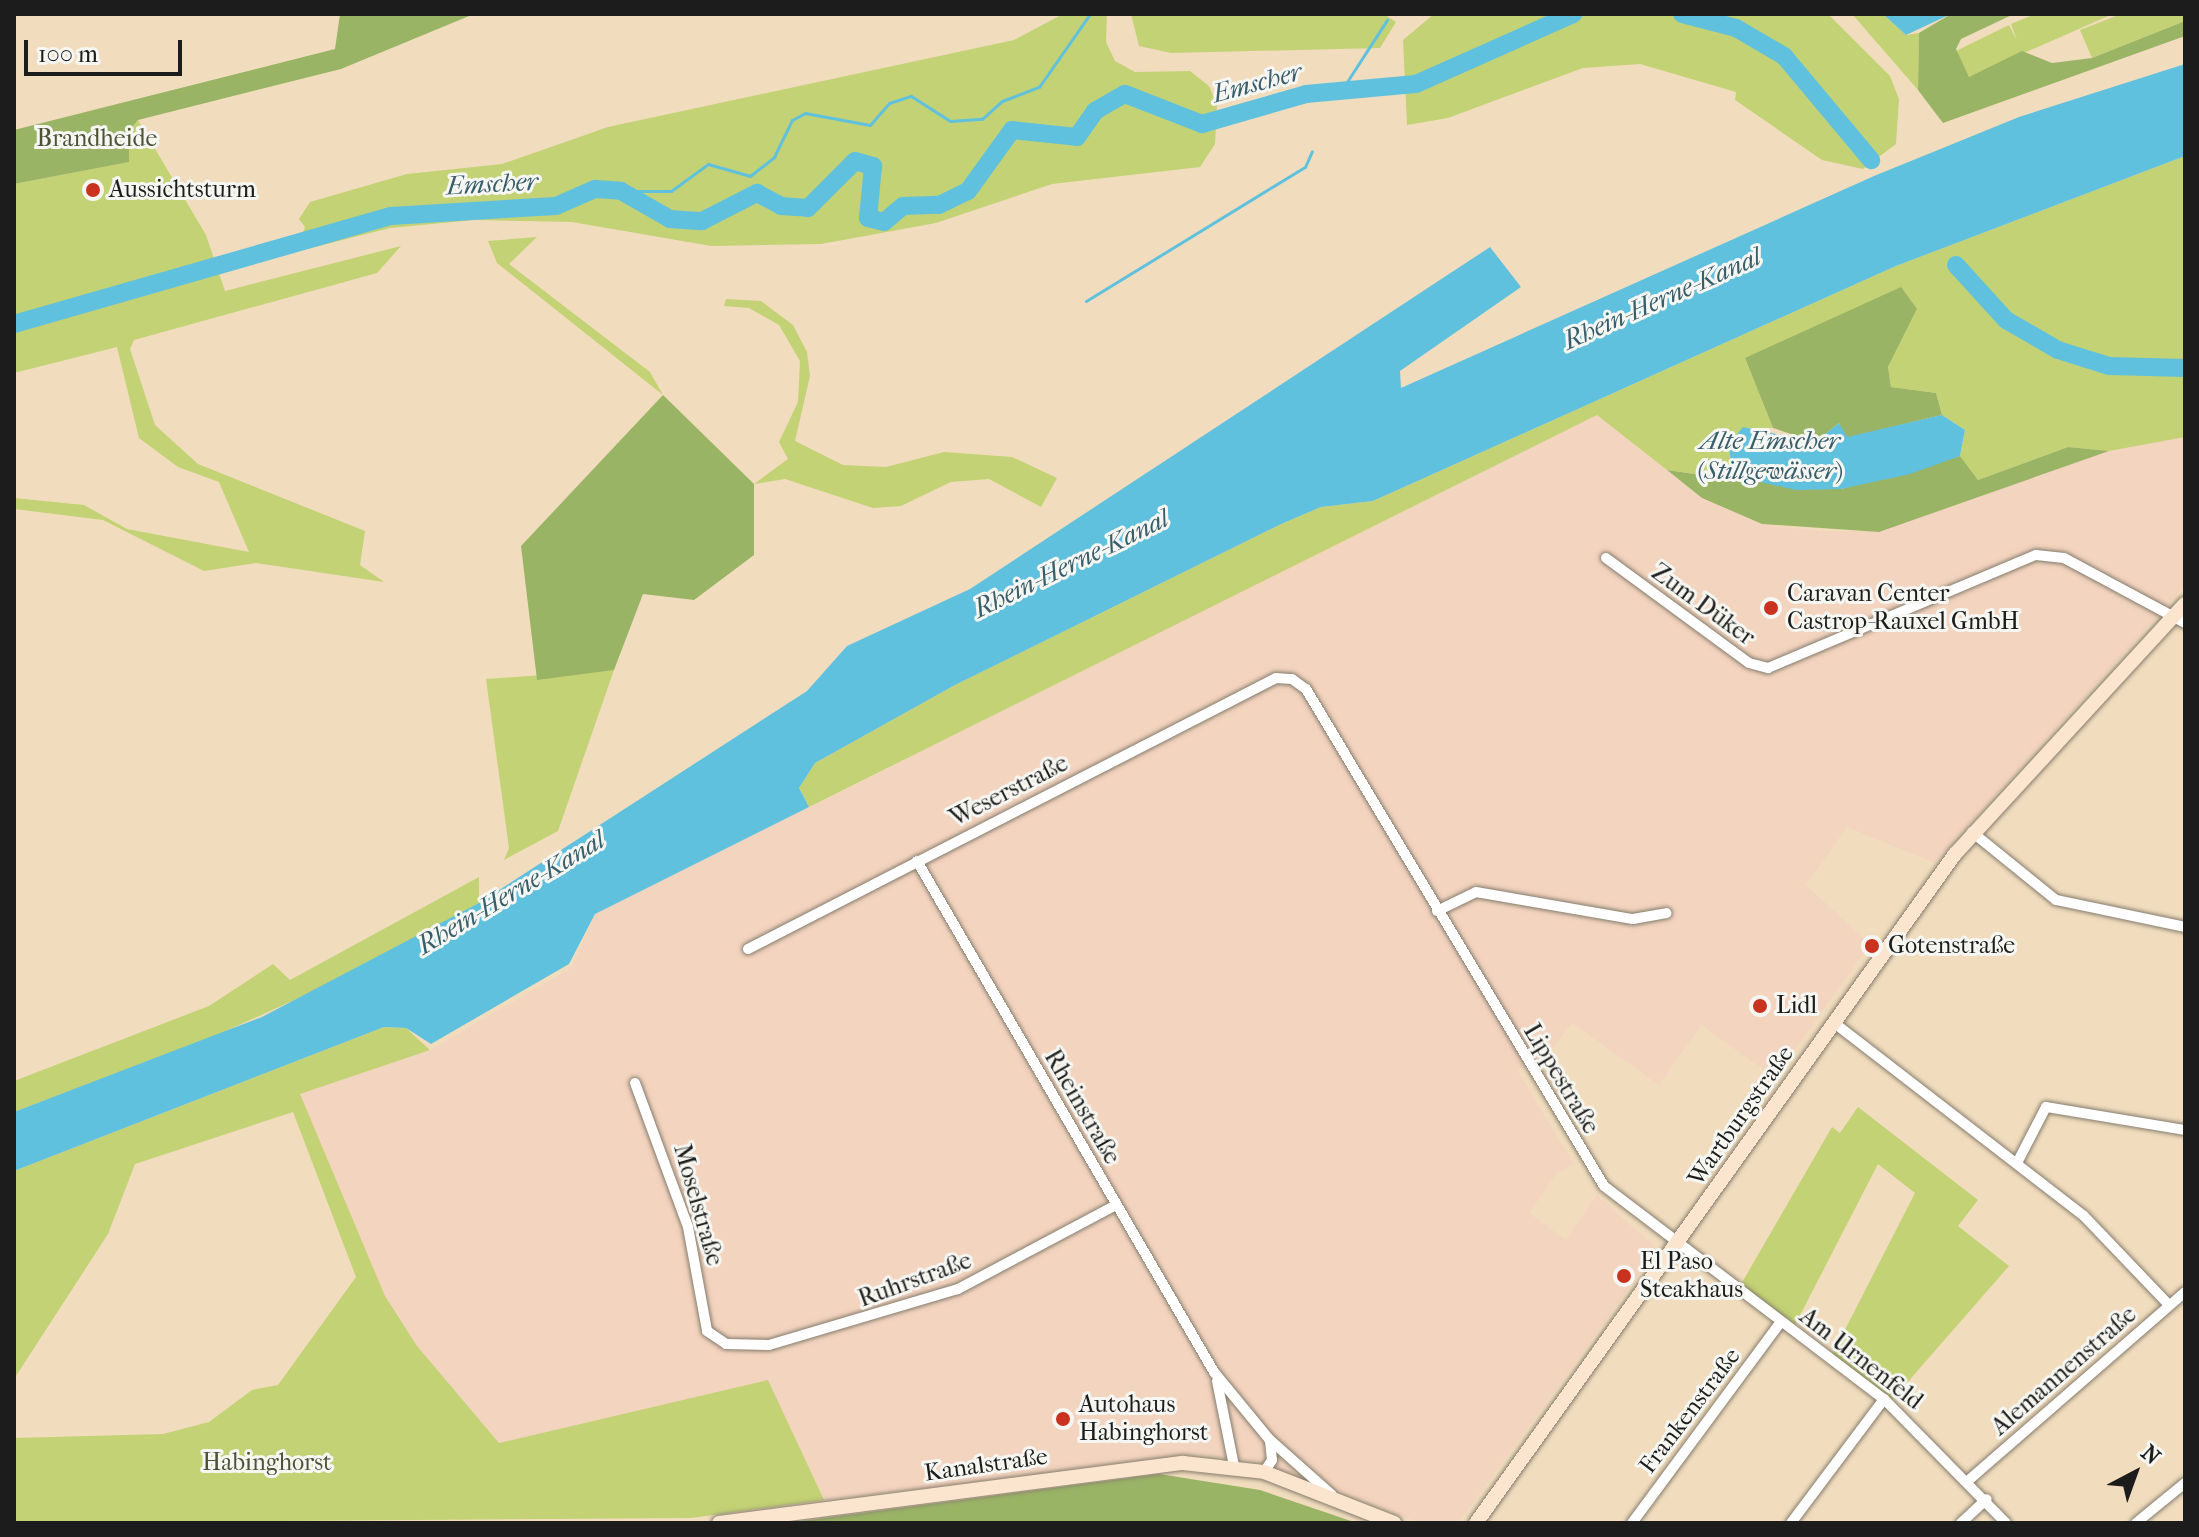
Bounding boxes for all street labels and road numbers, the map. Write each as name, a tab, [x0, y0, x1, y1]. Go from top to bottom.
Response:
street label: Zum Düker	[1646, 558, 1760, 652]
street label: Weserstraße	[945, 749, 1073, 833]
street label: Lippestraße	[1517, 1019, 1605, 1139]
street label: Wartburgstraße	[1682, 1040, 1800, 1192]
street label: Rheinstraße	[1038, 1045, 1126, 1169]
street label: Moselstraße	[667, 1141, 729, 1269]
street label: Ruhrstraße	[855, 1246, 975, 1314]
street label: Alemannenstraße	[1986, 1300, 2142, 1442]
street label: Am Urnenfeld	[1794, 1302, 1928, 1416]
street label: Frankenstraße	[1633, 1343, 1747, 1479]
street label: Kanalstraße	[922, 1442, 1050, 1488]

